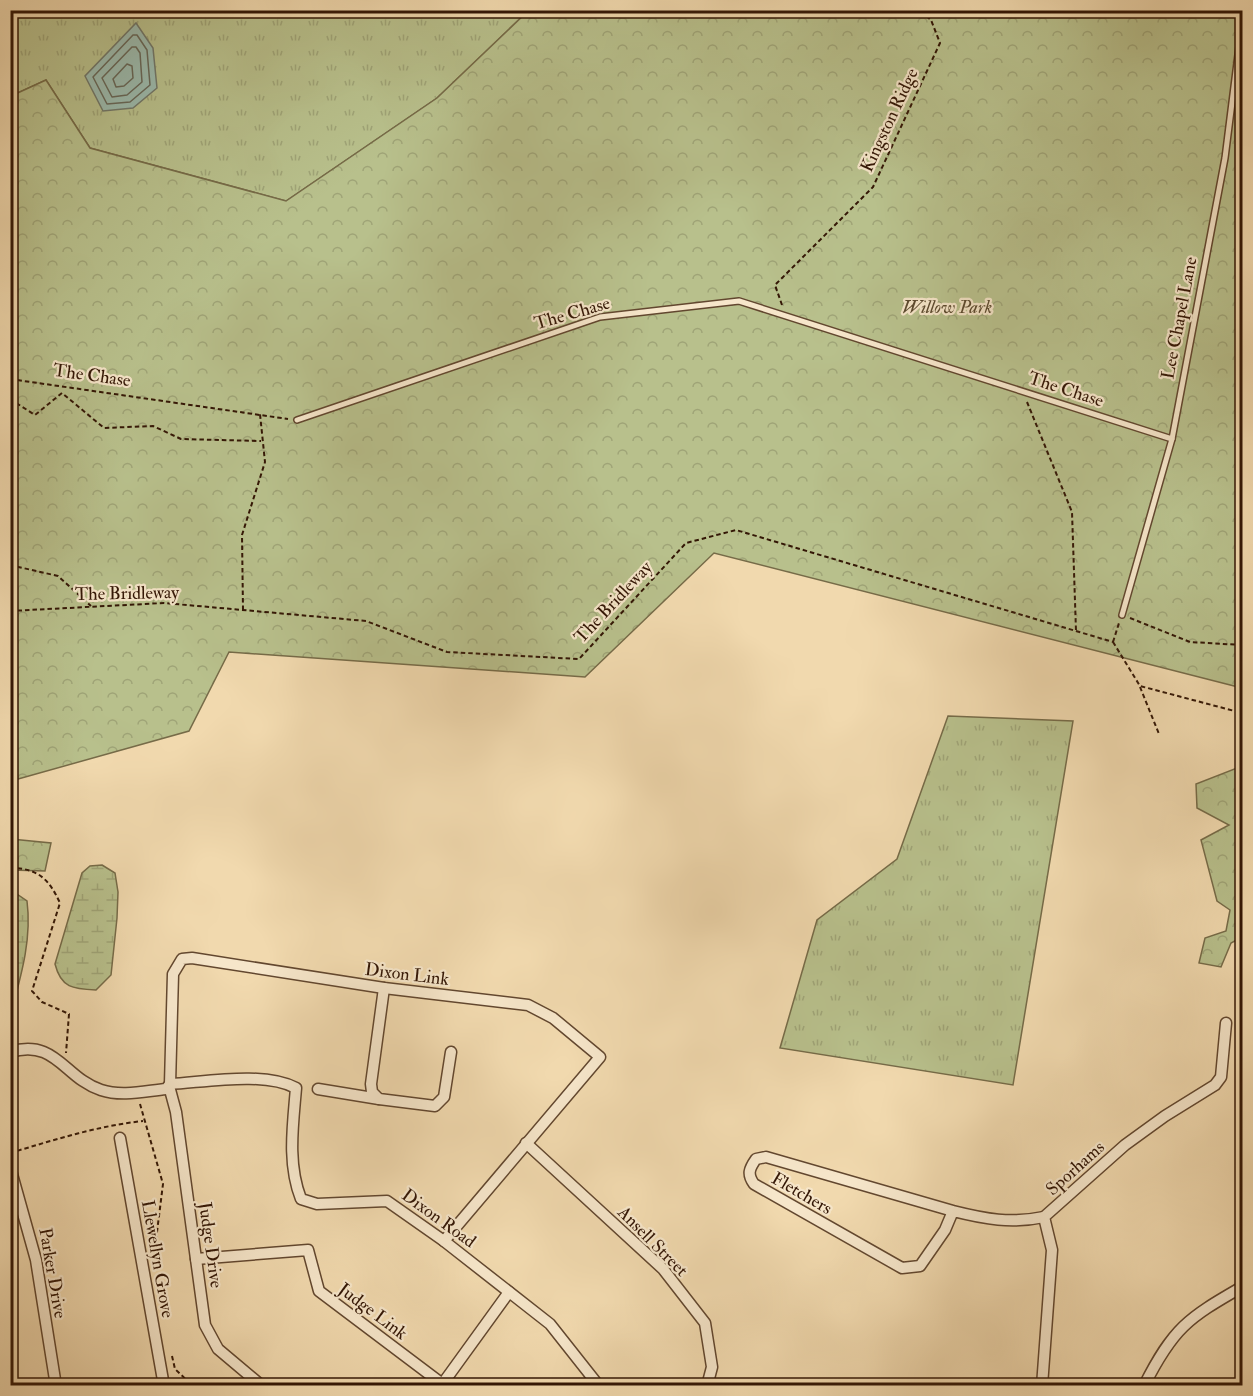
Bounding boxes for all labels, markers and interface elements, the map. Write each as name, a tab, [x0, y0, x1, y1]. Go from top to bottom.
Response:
street label: Kingston Ridge	[855, 64, 924, 176]
street label: Lee Chapel Lane	[1156, 254, 1203, 381]
street label: The Chase	[532, 292, 613, 335]
park label: Willow Park	[902, 296, 992, 319]
street label: The Chase	[52, 359, 133, 392]
street label: The Chase	[1025, 367, 1107, 413]
street label: The Bridleway	[569, 556, 658, 648]
street label: The Bridleway	[75, 581, 180, 606]
street label: Dixon Link	[363, 958, 451, 991]
street label: Sporhams	[1041, 1136, 1110, 1201]
street label: Fletchers	[767, 1167, 836, 1220]
street label: Dixon Road	[397, 1184, 481, 1253]
street label: Llewellyn Grove	[136, 1198, 179, 1320]
street label: Judge Drive	[193, 1200, 228, 1290]
street label: Ansell Street	[612, 1200, 693, 1282]
street label: Parker Drive	[33, 1226, 72, 1321]
street label: Judge Link	[333, 1277, 412, 1345]

